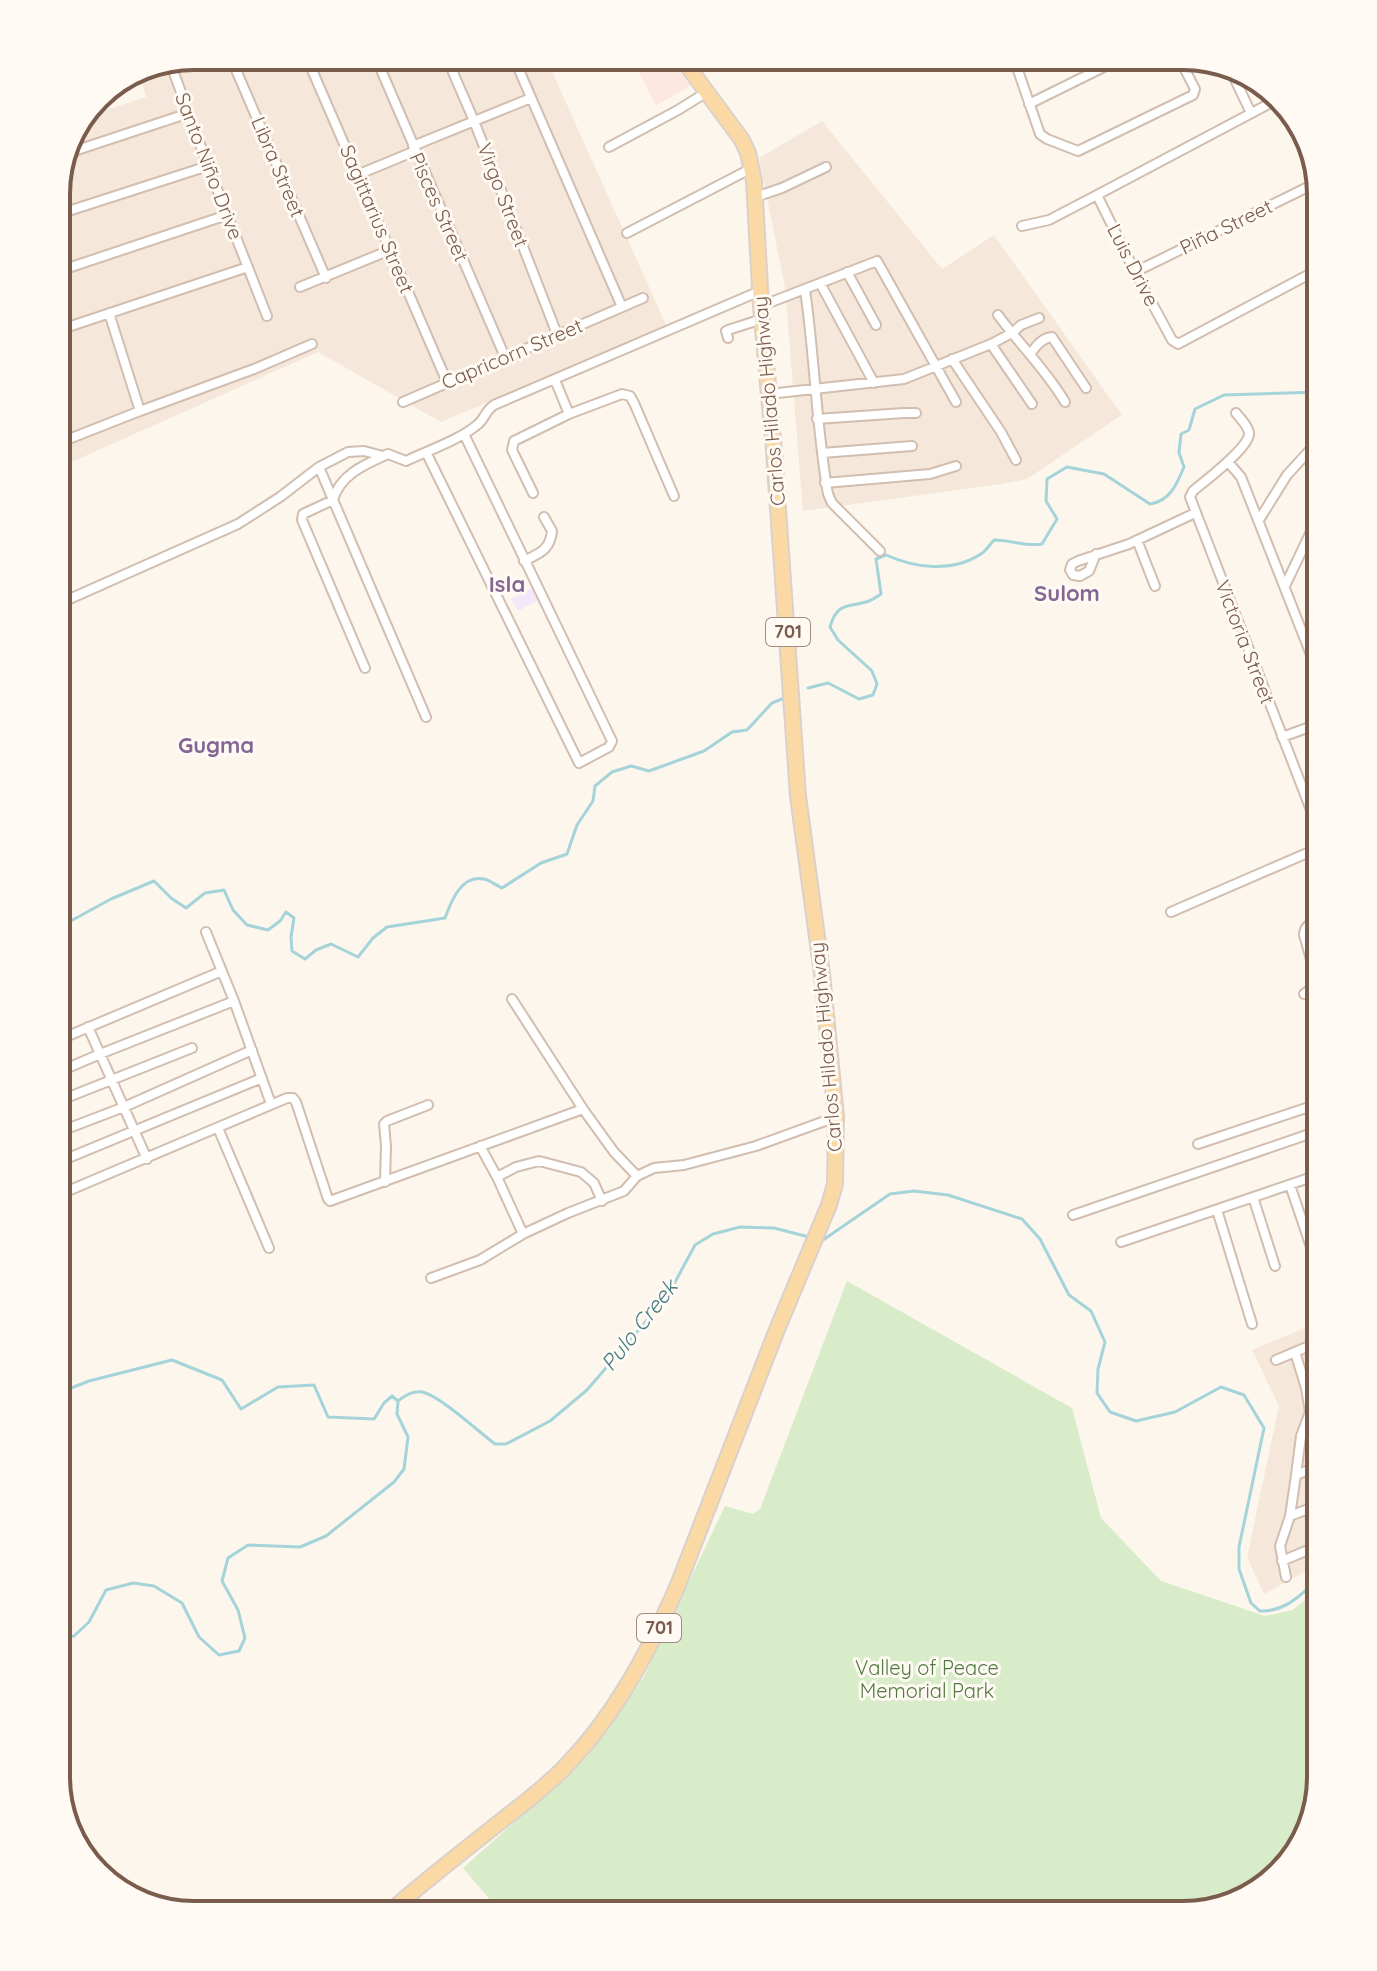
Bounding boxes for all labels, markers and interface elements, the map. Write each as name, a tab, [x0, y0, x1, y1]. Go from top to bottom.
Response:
street label: Santo Niño Drive	[170, 89, 249, 243]
street label: Libra Street	[246, 113, 311, 221]
street label: Virgo Street	[472, 139, 535, 251]
street label: Sagittarius Street	[335, 141, 420, 297]
street label: Pisces Street	[404, 148, 475, 265]
street label: Piña Street	[1175, 193, 1276, 260]
street label: Luis Drive	[1102, 219, 1165, 310]
street label: Carlos Hilado Highway	[747, 295, 790, 507]
street label: Capricorn Street	[437, 312, 586, 395]
district label: Isla	[489, 570, 525, 598]
street label: Victoria Street	[1210, 576, 1281, 708]
district label: Sulom	[1034, 579, 1100, 607]
road number: 701	[766, 618, 810, 646]
district label: Gugma	[178, 731, 254, 759]
street label: Carlos Hilado Highway	[804, 941, 847, 1153]
water label: Pulo Creek	[595, 1272, 685, 1376]
road number: 701	[637, 1614, 681, 1642]
park label: Valley of Peace Memorial Park	[855, 1655, 999, 1703]

